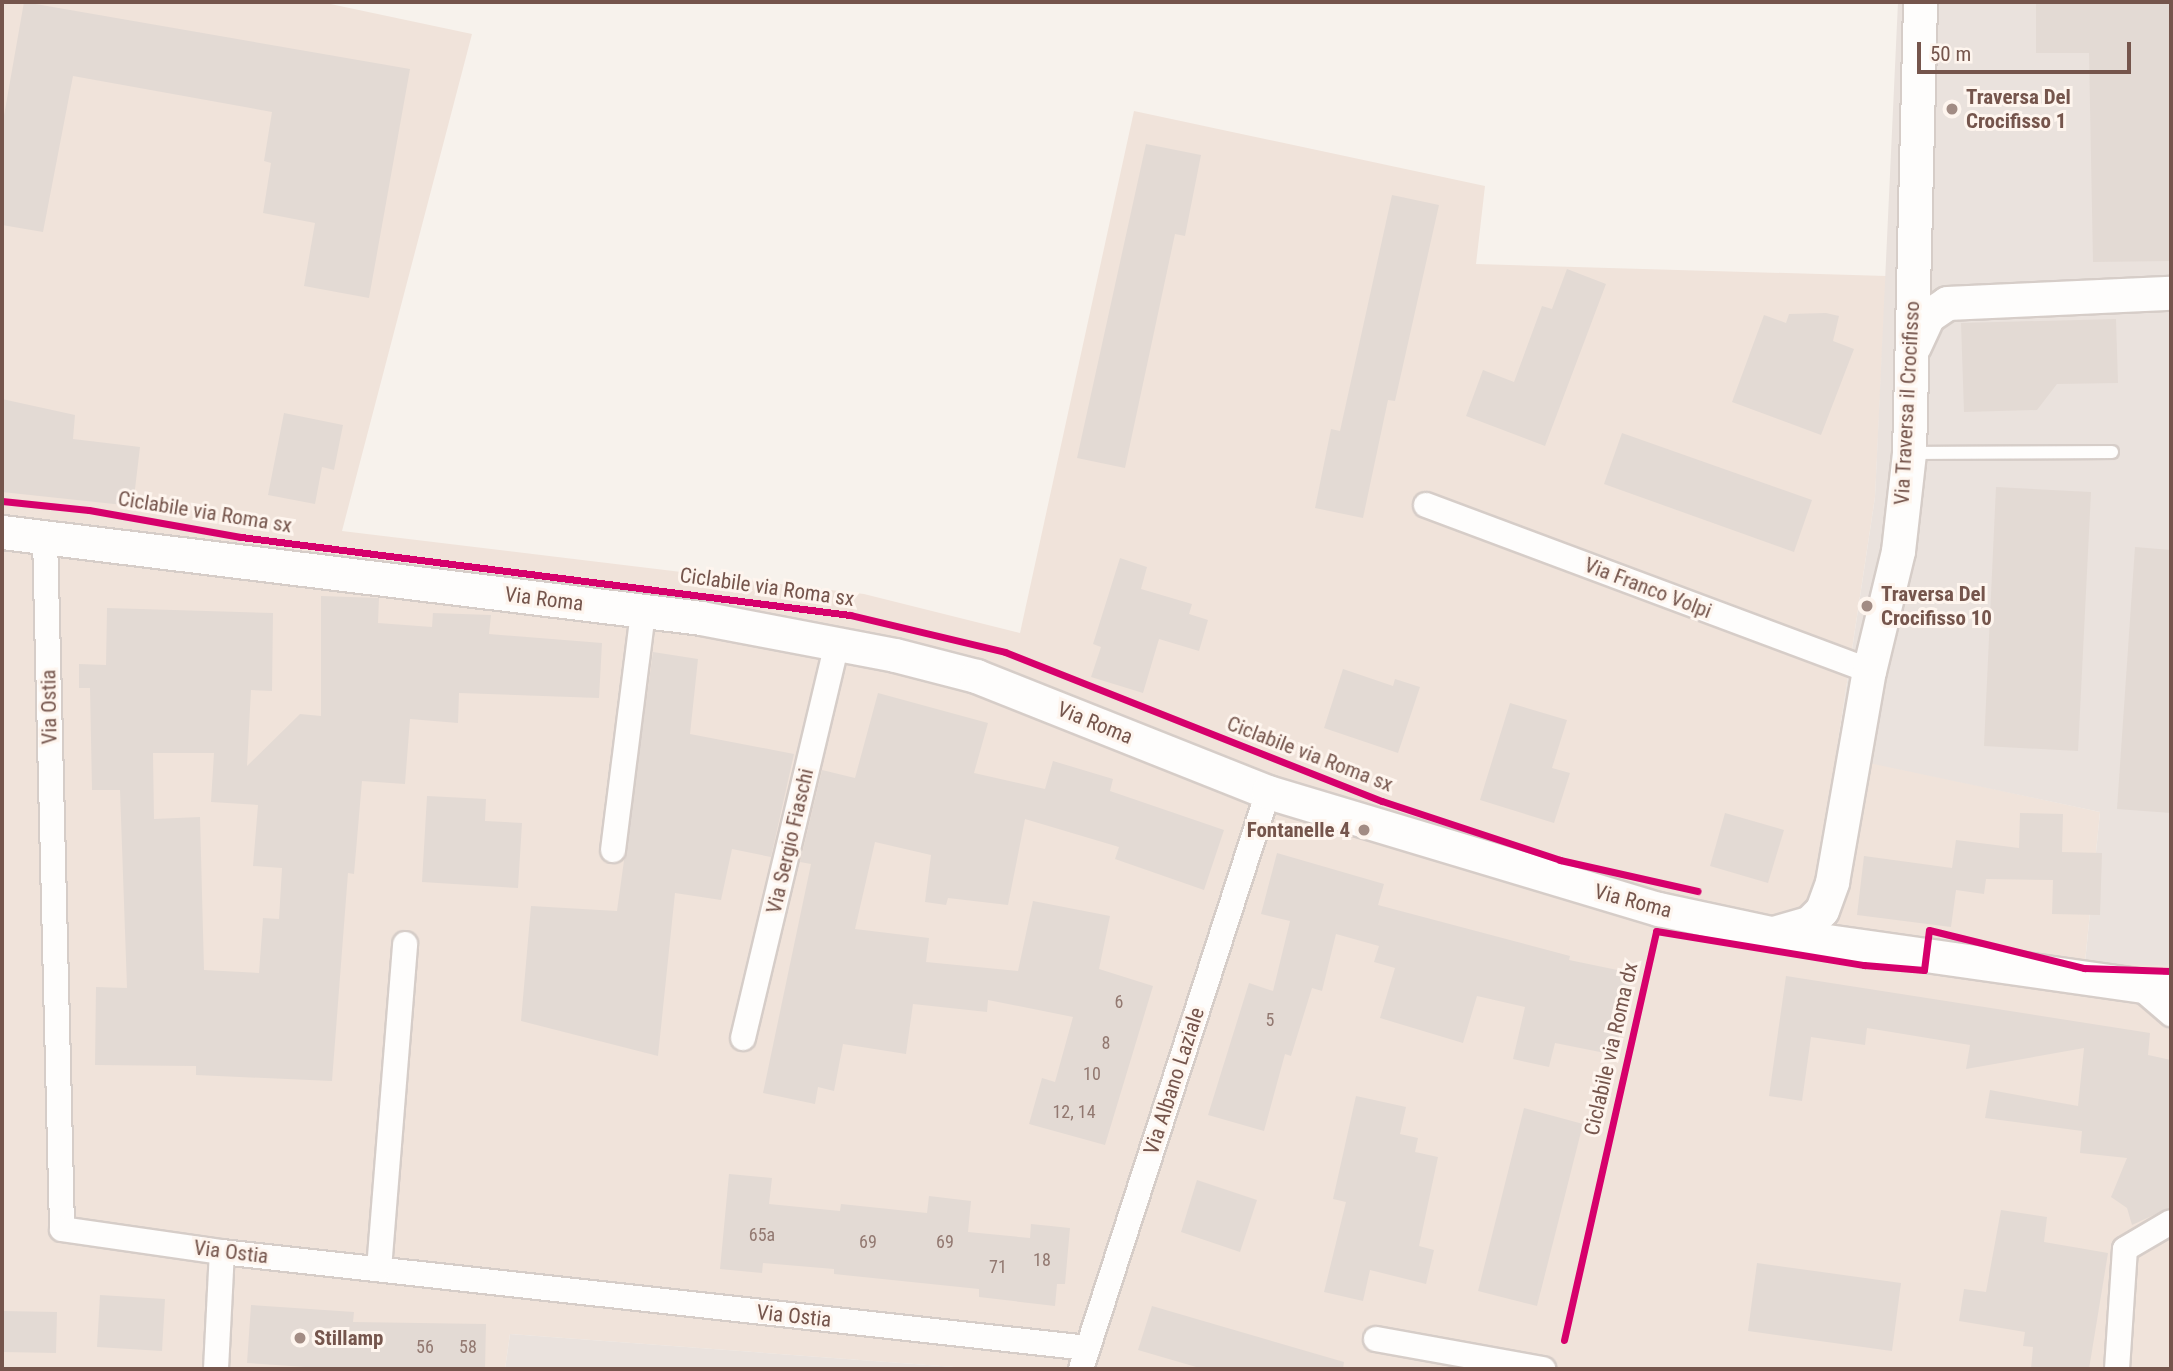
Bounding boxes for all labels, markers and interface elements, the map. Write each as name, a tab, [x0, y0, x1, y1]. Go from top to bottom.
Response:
scale bar	[1921, 28, 2134, 72]
text: 50 m	[1930, 42, 1971, 66]
place label: Traversa Del Crocifisso 1	[1966, 84, 2071, 134]
marker: Traversa Del Crocifisso 1	[1944, 101, 1960, 117]
street label: Via Traversa il Crocifisso	[1889, 300, 1925, 506]
street label: Ciclabile via Roma sx	[116, 486, 294, 538]
street label: Via Franco Volpi	[1581, 552, 1715, 624]
street label: Ciclabile via Roma sx	[678, 562, 856, 612]
place label: Traversa Del Crocifisso 10	[1881, 581, 1992, 631]
street label: Via Roma	[503, 582, 585, 616]
marker: Traversa Del Crocifisso 10	[1859, 598, 1875, 614]
street label: Via Ostia	[36, 669, 62, 745]
street label: Via Roma	[1054, 697, 1136, 749]
street label: Ciclabile via Roma sx	[1223, 711, 1397, 797]
street label: Via Sergio Fiaschi	[761, 766, 819, 916]
place label: Fontanelle 4	[1247, 817, 1350, 843]
marker: Fontanelle 4	[1356, 822, 1372, 838]
street label: Via Roma	[1592, 879, 1674, 923]
street label: Ciclabile via Roma dx	[1579, 960, 1643, 1138]
house number: 6	[1115, 991, 1123, 1013]
street label: Via Albano Laziale	[1138, 1004, 1210, 1158]
house number: 5	[1266, 1009, 1274, 1031]
house number: 8	[1102, 1032, 1110, 1054]
house number: 10	[1083, 1063, 1101, 1085]
house number: 12, 14	[1052, 1101, 1096, 1123]
house number: 65a	[749, 1224, 775, 1246]
house number: 69	[859, 1231, 877, 1253]
house number: 69	[936, 1231, 954, 1253]
street label: Via Ostia	[192, 1235, 270, 1269]
house number: 18	[1033, 1249, 1051, 1271]
house number: 71	[989, 1256, 1007, 1278]
street label: Via Ostia	[756, 1300, 832, 1332]
place label: Stillamp	[314, 1325, 384, 1351]
marker: Stillamp	[292, 1330, 308, 1346]
house number: 56	[416, 1336, 434, 1358]
house number: 58	[459, 1336, 477, 1358]

